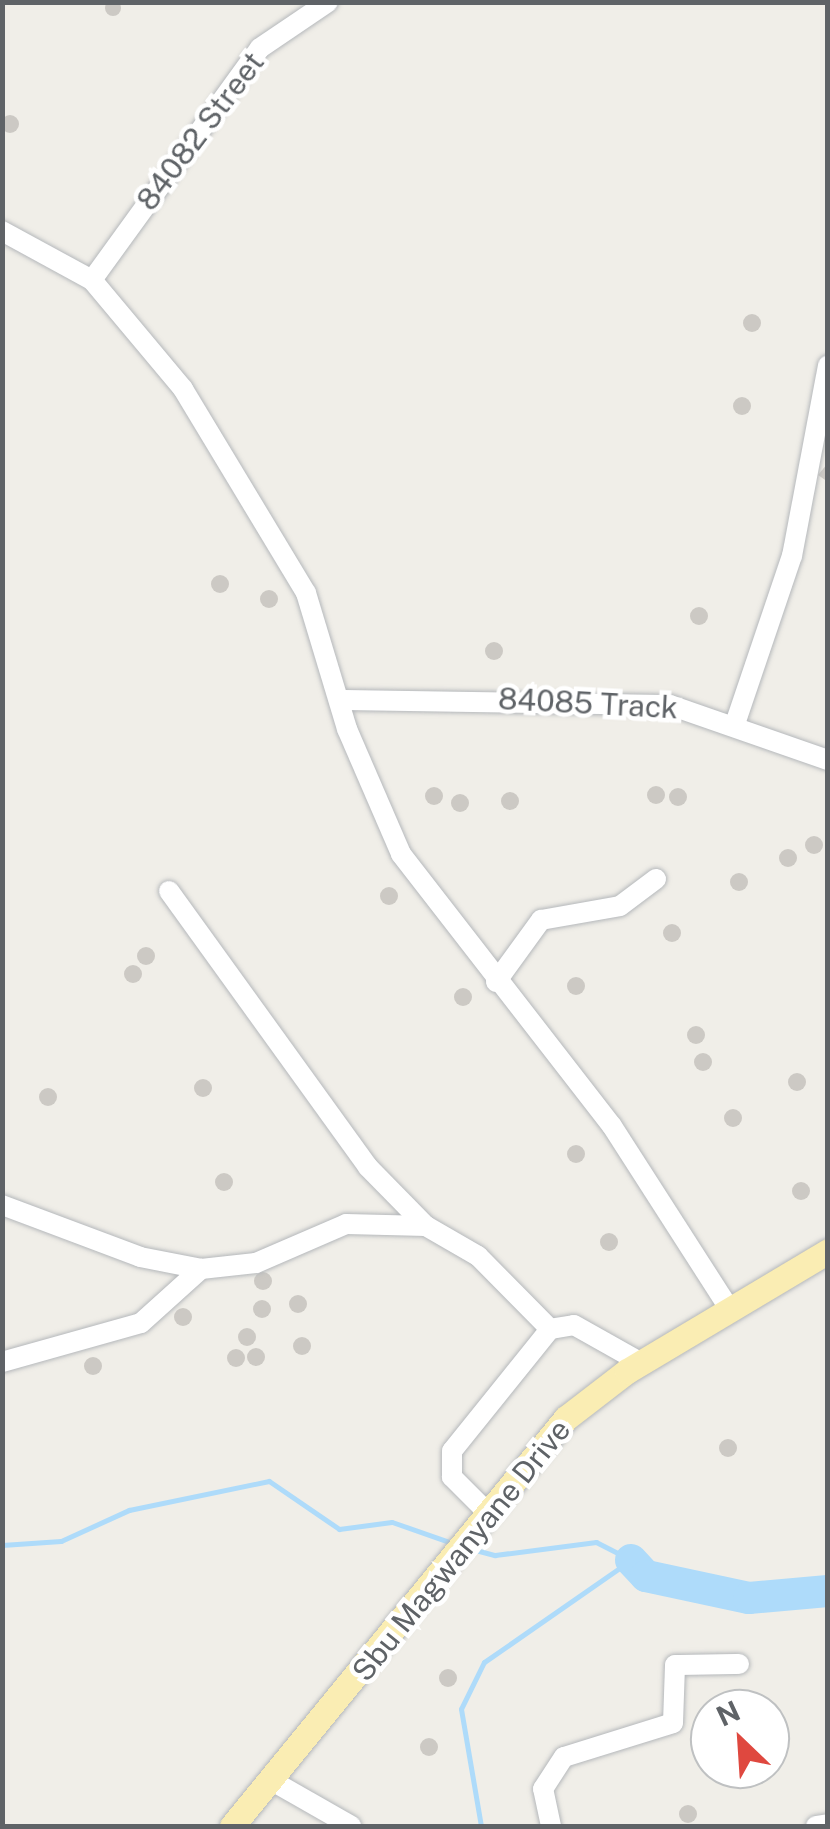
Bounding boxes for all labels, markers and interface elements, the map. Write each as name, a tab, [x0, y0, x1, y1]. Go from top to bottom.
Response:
street label: 84082 Street	[129, 45, 271, 217]
street label: 84085 Track	[497, 680, 679, 726]
street label: Sbu Magwanyane Drive	[344, 1412, 578, 1688]
north arrow	[690, 1689, 790, 1789]
text: N	[711, 1694, 745, 1733]

